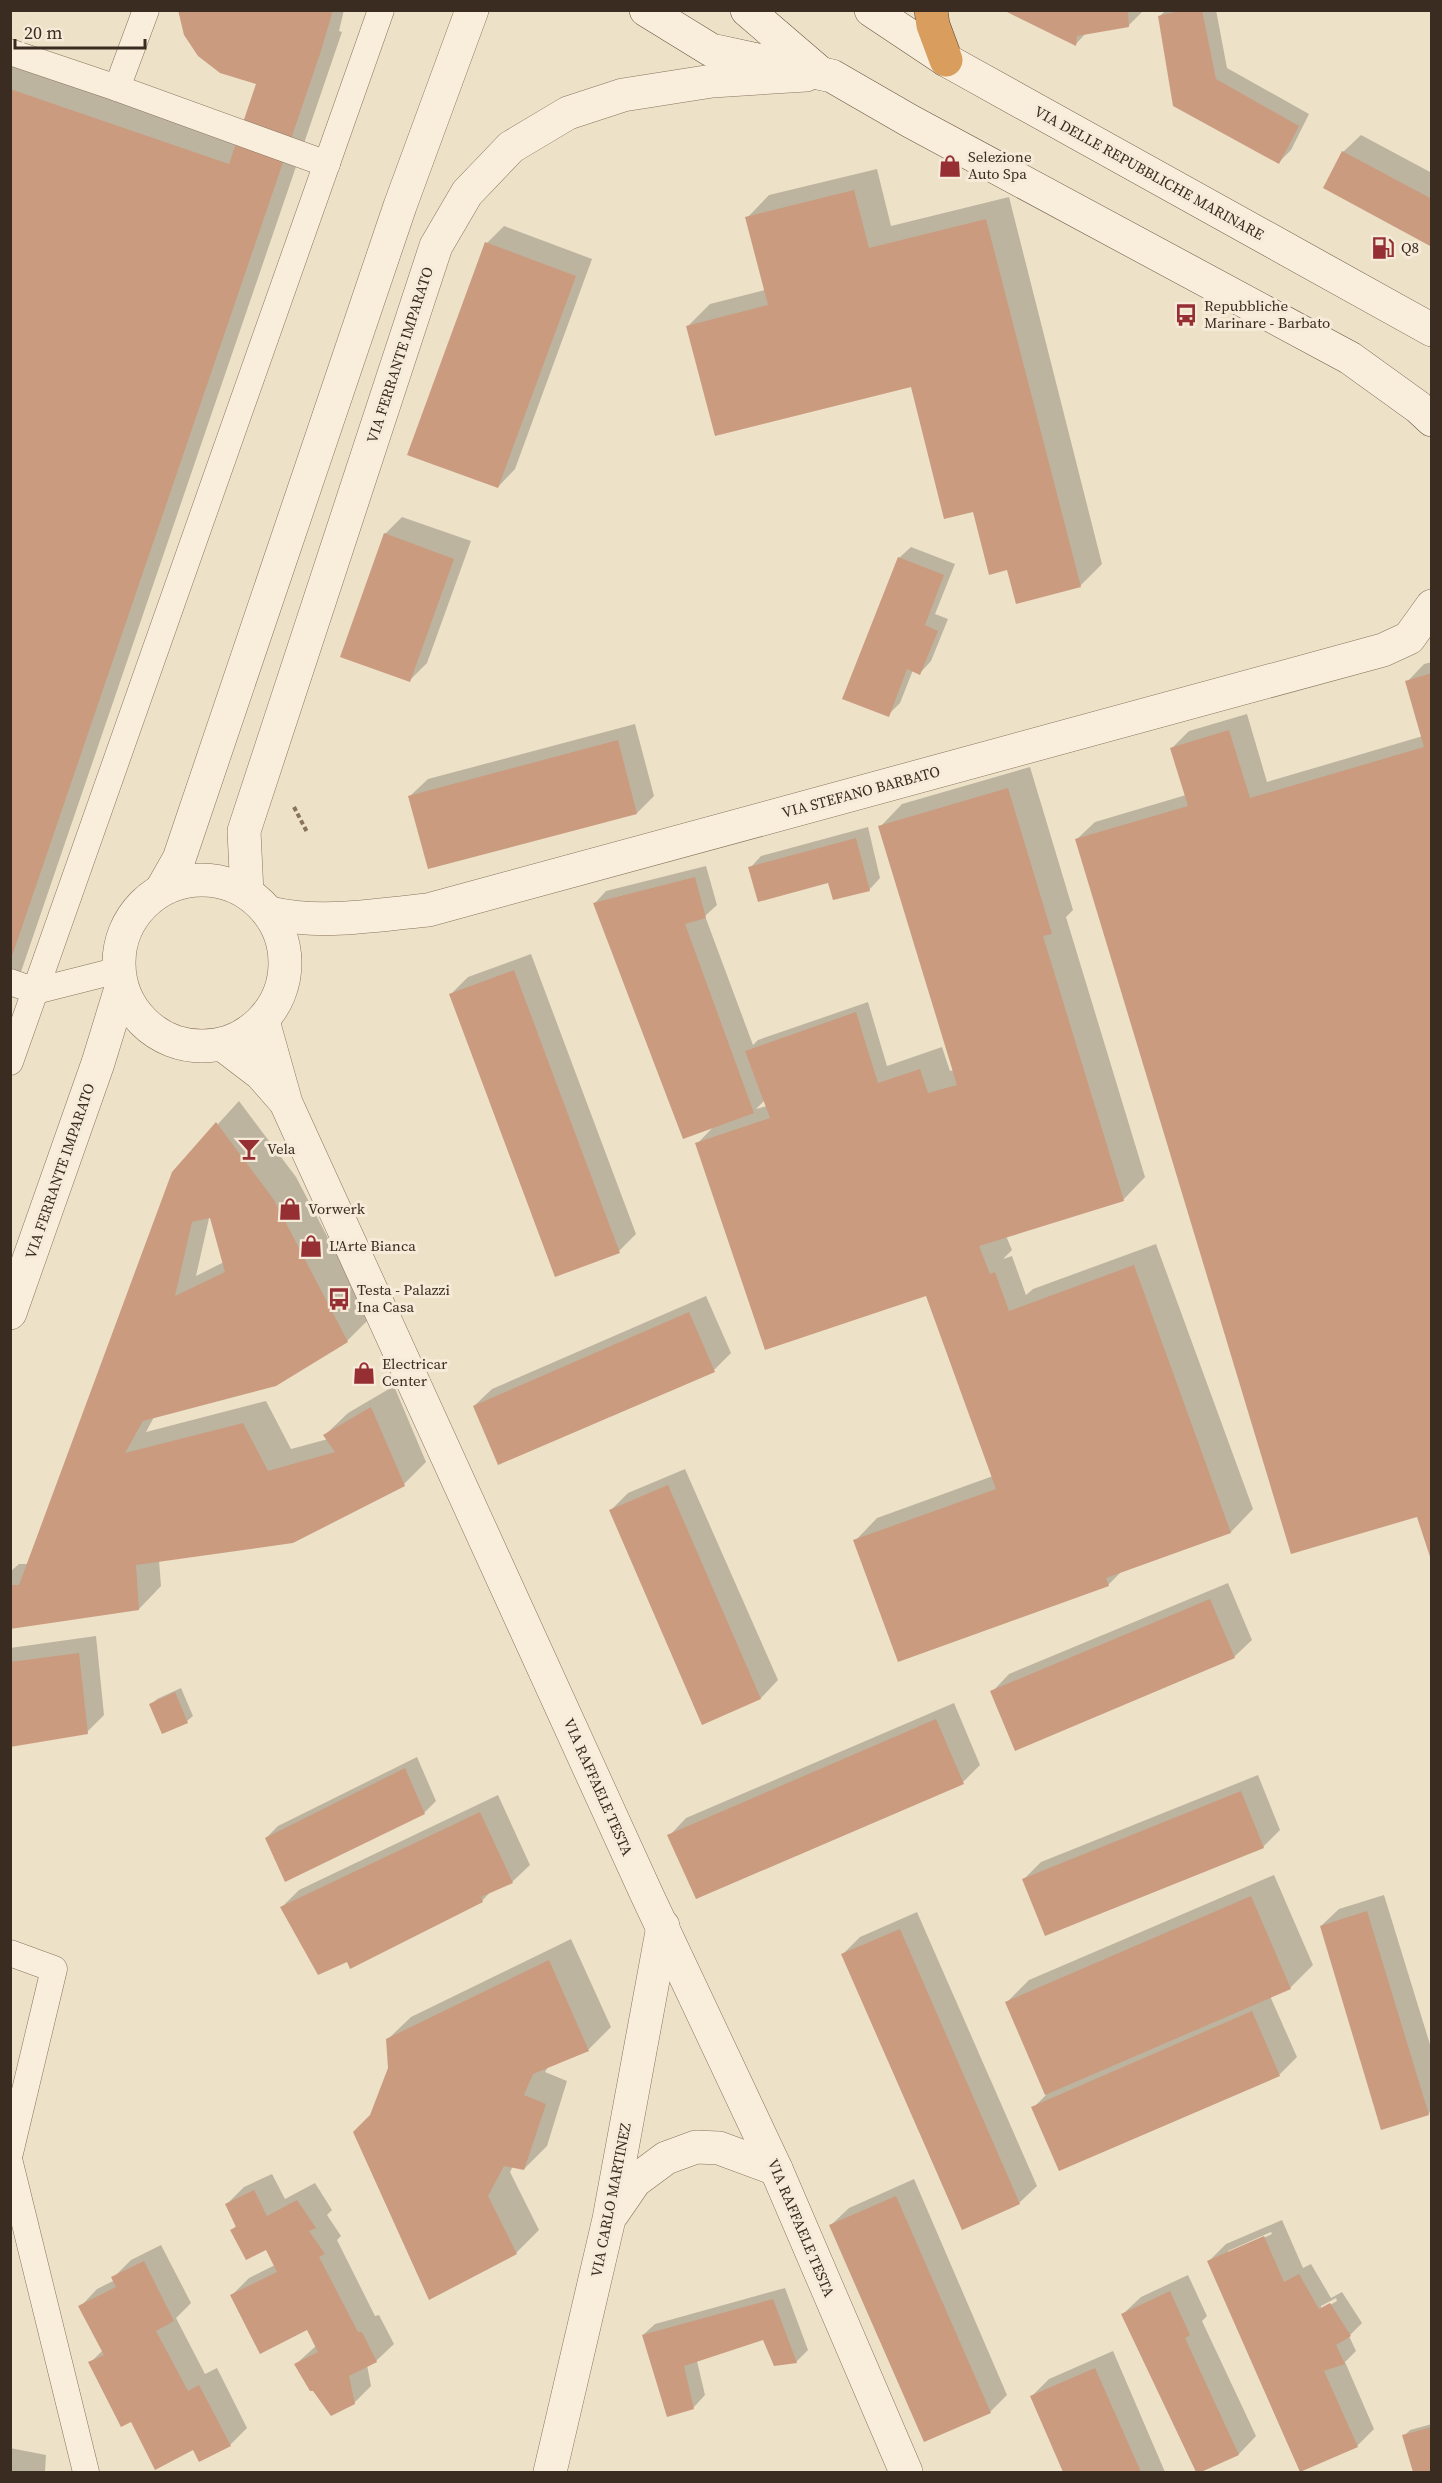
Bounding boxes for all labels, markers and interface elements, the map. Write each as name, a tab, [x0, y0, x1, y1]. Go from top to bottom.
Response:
scale bar	[15, 12, 146, 50]
text: 20 m	[24, 20, 62, 45]
street label: VIA DELLE REPUBBLICHE MARINARE	[1031, 100, 1268, 245]
place label: Selezione Auto Spa	[968, 146, 1032, 184]
shop icon: Selezione Auto Spa	[937, 153, 963, 179]
fuel station icon: Q8	[1370, 235, 1396, 261]
place label: Q8	[1401, 237, 1419, 258]
street label: VIA FERRANTE IMPARATO	[361, 264, 438, 446]
place label: Repubbliche Marinare - Barbato	[1204, 295, 1330, 333]
bus stop icon: Repubbliche Marinare - Barbato	[1173, 302, 1199, 328]
street label: VIA STEFANO BARBATO	[779, 760, 942, 823]
street label: VIA FERRANTE IMPARATO	[20, 1080, 99, 1261]
bar icon: Vela	[236, 1136, 262, 1162]
place label: Vela	[267, 1138, 296, 1159]
shop icon: Vorwerk	[277, 1196, 303, 1222]
place label: Vorwerk	[308, 1198, 366, 1219]
shop icon: L'Arte Bianca	[298, 1233, 324, 1259]
place label: L'Arte Bianca	[329, 1235, 416, 1256]
place label: Testa - Palazzi Ina Casa	[357, 1279, 450, 1317]
bus stop icon: Testa - Palazzi Ina Casa	[326, 1286, 352, 1312]
place label: Electricar Center	[382, 1353, 448, 1391]
shop icon: Electricar Center	[351, 1360, 377, 1386]
street label: VIA RAFFAELE TESTA	[559, 1715, 638, 1859]
street label: VIA CARLO MARTINEZ	[585, 2121, 636, 2279]
street label: VIA RAFFAELE TESTA	[763, 2155, 840, 2300]

